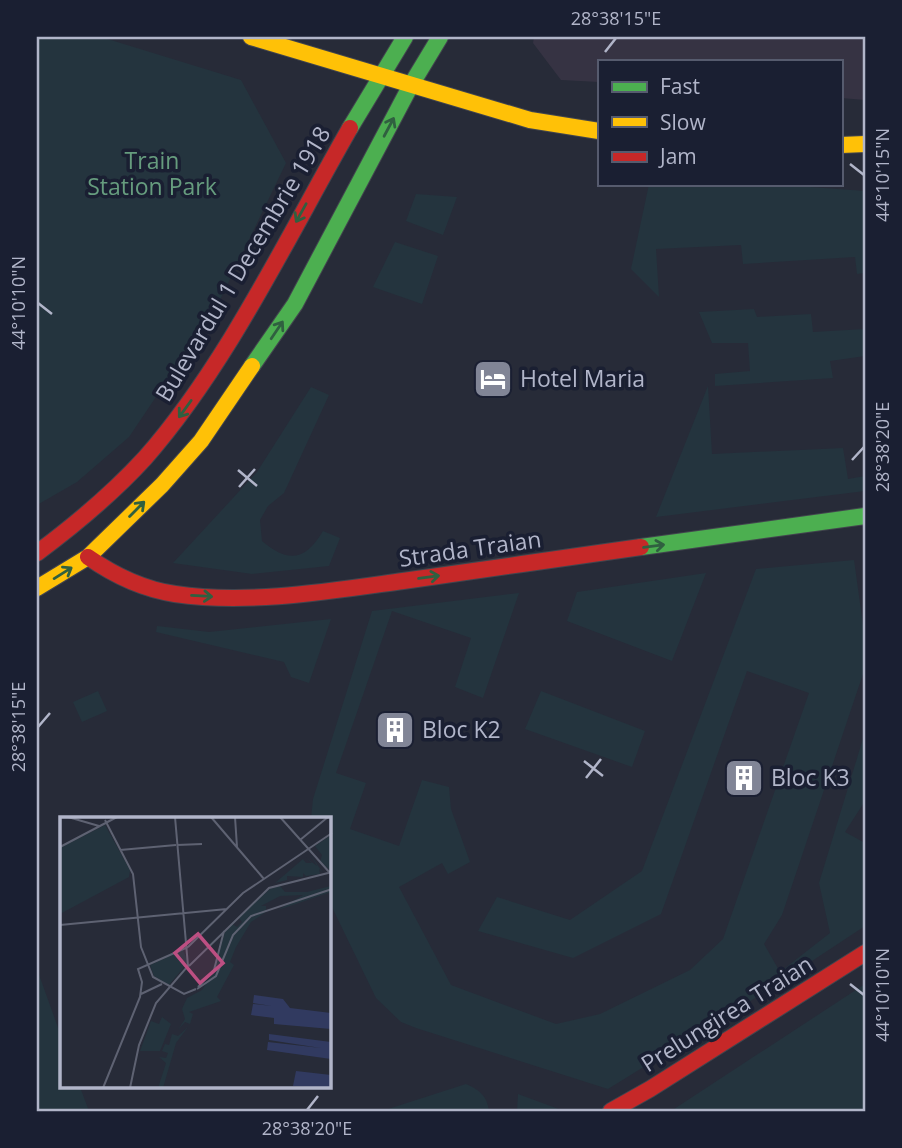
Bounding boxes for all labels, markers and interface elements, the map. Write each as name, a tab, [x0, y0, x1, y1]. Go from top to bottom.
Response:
text: 28°38'15"E	[571, 6, 661, 30]
legend	[598, 60, 842, 186]
text: Fast	[660, 72, 700, 100]
text: Slow	[660, 108, 706, 136]
one-way arrow	[383, 117, 396, 138]
street label: Bulevardul 1 Decembrie 1918	[147, 120, 337, 407]
text: 44°10'15"N	[870, 128, 894, 222]
text: Jam	[658, 142, 697, 170]
park label: Train Station Park	[87, 144, 217, 202]
one-way arrow	[294, 202, 307, 223]
text: 44°10'10"N	[6, 256, 30, 350]
one-way arrow	[270, 321, 284, 340]
hotel icon: Hotel Maria	[472, 358, 514, 400]
place label: Hotel Maria	[520, 362, 645, 394]
one-way arrow	[178, 399, 193, 417]
text: 28°38'20"E	[870, 402, 894, 492]
one-way arrow	[128, 501, 145, 518]
street label: Strada Traian	[397, 522, 543, 574]
one-way arrow	[642, 539, 665, 552]
one-way arrow	[52, 565, 72, 579]
one-way arrow	[417, 571, 439, 584]
one-way arrow	[191, 589, 214, 602]
text: 28°38'15"E	[6, 682, 30, 772]
building icon: Bloc K2	[374, 709, 416, 751]
place label: Bloc K2	[422, 713, 501, 745]
building icon: Bloc K3	[723, 757, 765, 799]
place label: Bloc K3	[771, 761, 850, 793]
inset map	[60, 817, 331, 1088]
street label: Prelungirea Traian	[634, 947, 819, 1079]
text: 44°10'10"N	[870, 948, 894, 1042]
text: 28°38'20"E	[262, 1116, 352, 1140]

